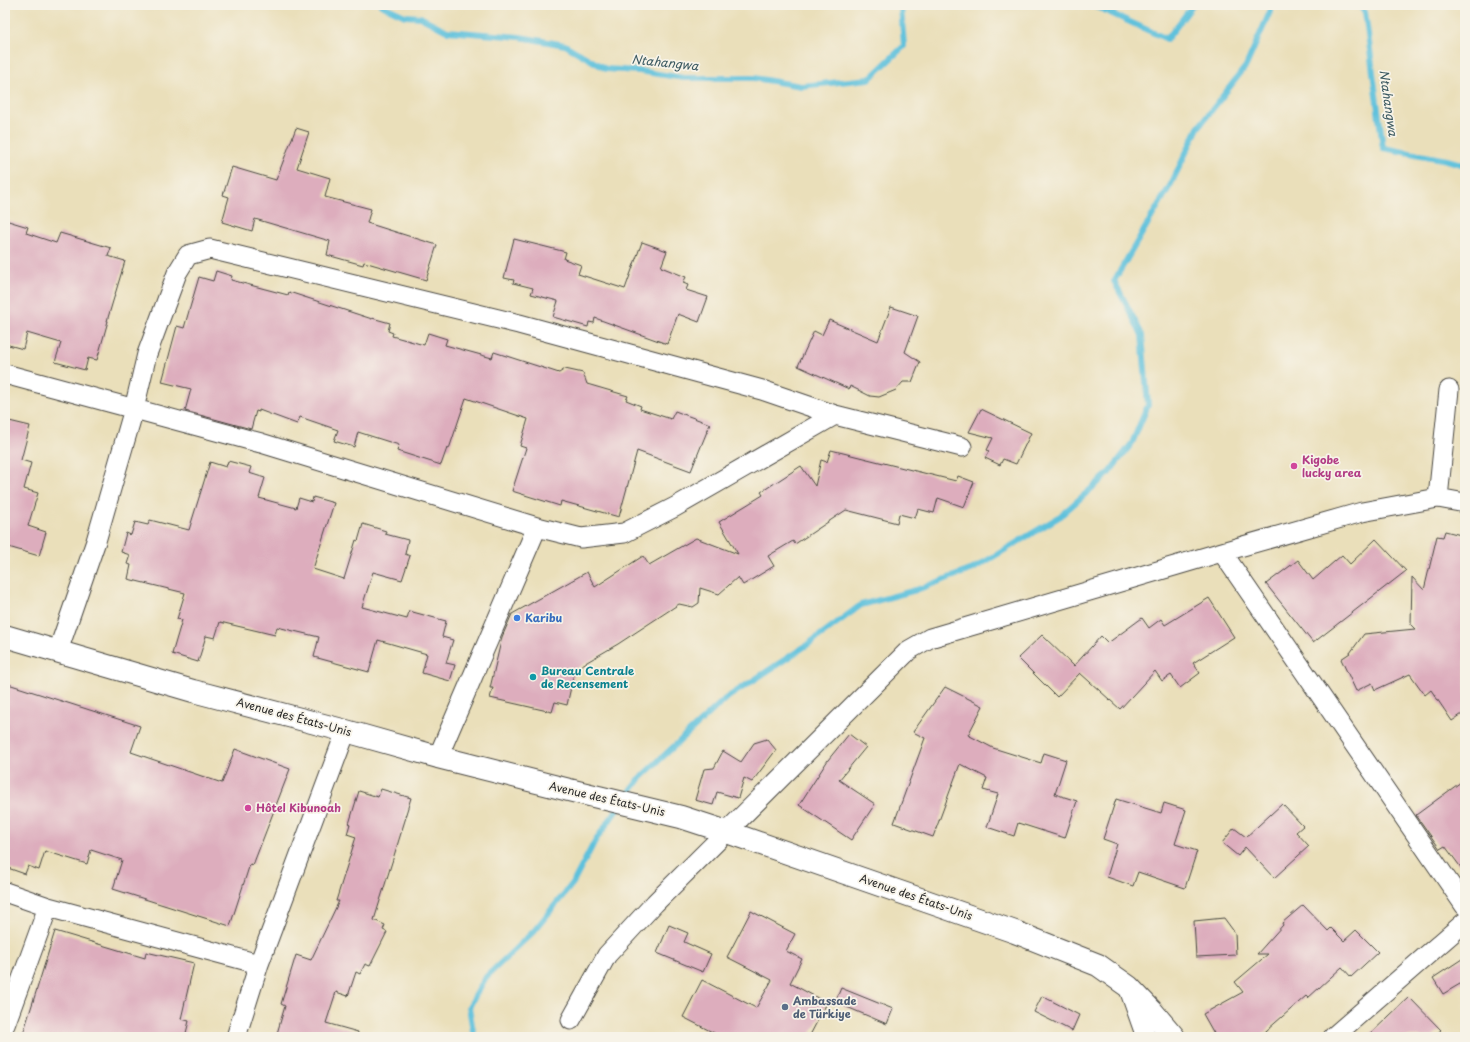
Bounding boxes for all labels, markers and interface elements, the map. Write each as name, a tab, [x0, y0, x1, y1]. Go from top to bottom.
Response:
water label: Ntahangwa	[631, 50, 700, 75]
water label: Ntahangwa	[1375, 68, 1403, 138]
place label: Kigobe lucky area	[1302, 451, 1362, 481]
marker: Kigobe lucky area	[1289, 461, 1299, 471]
place label: Karibu	[525, 609, 563, 626]
marker: Karibu	[512, 613, 522, 623]
place label: Bureau Centrale de Recensement	[541, 662, 635, 692]
marker: Bureau Centrale de Recensement	[528, 672, 538, 682]
street label: Avenue des États-Unis	[235, 693, 354, 740]
street label: Avenue des États-Unis	[548, 777, 667, 820]
place label: Hôtel Kibunoah	[256, 799, 341, 816]
marker: Hôtel Kibunoah	[243, 803, 253, 813]
street label: Avenue des États-Unis	[857, 869, 975, 924]
place label: Ambassade de Türkiye	[792, 992, 856, 1022]
marker: Ambassade de Türkiye	[780, 1002, 790, 1012]

